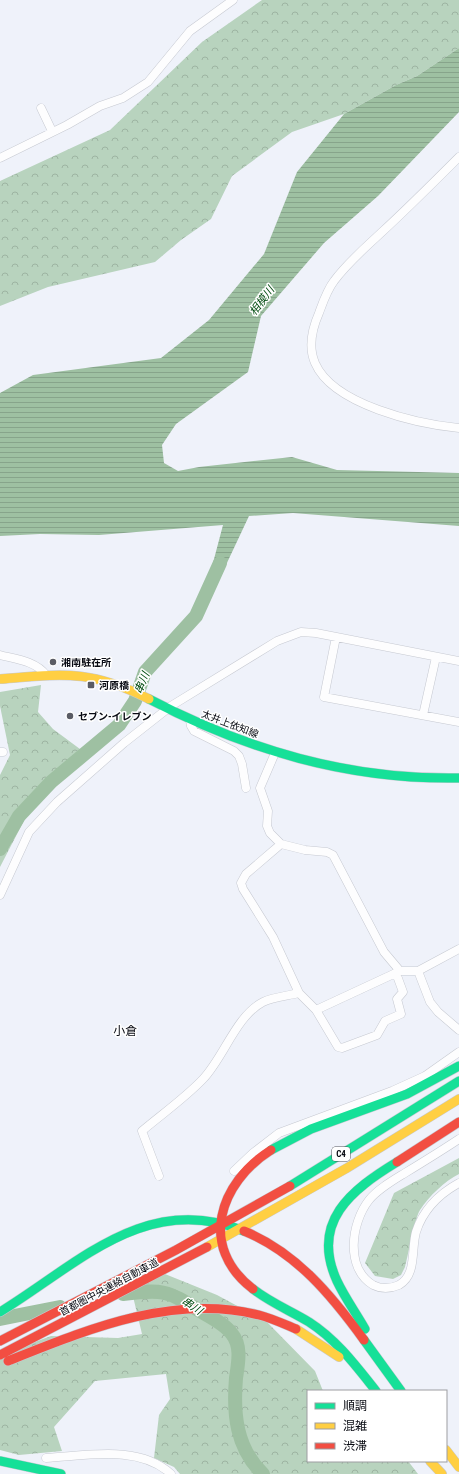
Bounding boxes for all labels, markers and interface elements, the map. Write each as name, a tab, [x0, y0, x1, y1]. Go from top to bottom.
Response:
water label: 相模川	[247, 283, 278, 318]
marker: 湘南駐在所	[48, 657, 58, 667]
place label: 湘南駐在所	[61, 657, 111, 668]
water label: 串川	[132, 669, 153, 696]
marker: 河原橋	[86, 680, 96, 690]
place label: 河原橋	[99, 680, 129, 691]
street label: 太井上依知線	[200, 708, 260, 740]
marker: セブン-イレブン	[65, 711, 75, 721]
place label: セブン-イレブン	[78, 711, 152, 722]
district label: 小倉	[113, 1024, 137, 1038]
road number: C4	[332, 1147, 350, 1161]
street label: 首都圏中央連絡自動車道	[58, 1256, 160, 1318]
water label: 串川	[179, 1295, 206, 1318]
legend	[307, 1390, 447, 1462]
text: 順調	[343, 1399, 367, 1413]
text: 混雑	[343, 1419, 367, 1433]
text: 渋滞	[343, 1439, 367, 1453]

